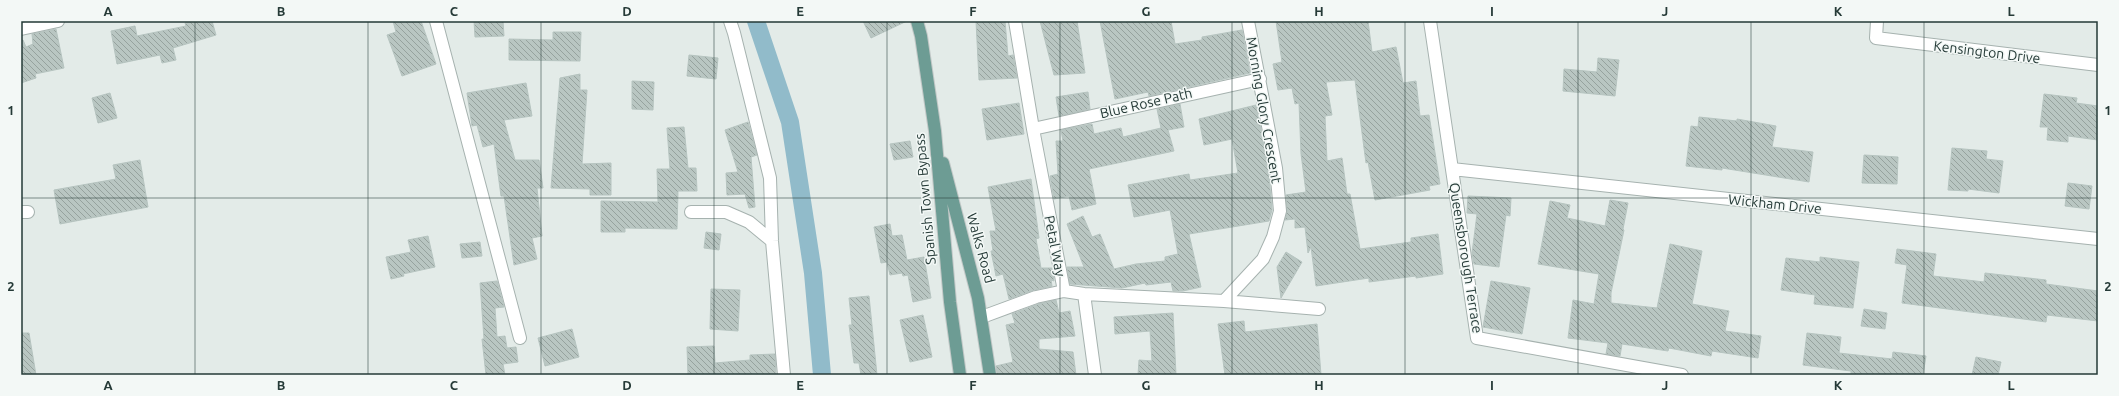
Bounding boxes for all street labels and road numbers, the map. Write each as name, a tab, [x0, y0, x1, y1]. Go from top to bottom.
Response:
street label: Morning Glory Crescent	[1243, 36, 1285, 185]
street label: Kensington Drive	[1933, 38, 2041, 66]
street label: Blue Rose Path	[1098, 85, 1194, 121]
street label: Spanish Town Bypass	[911, 133, 939, 265]
street label: Queensborough Terrace	[1446, 182, 1486, 334]
street label: Wickham Drive	[1728, 191, 1822, 217]
street label: Walks Road	[964, 211, 998, 285]
street label: Petal Way	[1041, 214, 1069, 278]

